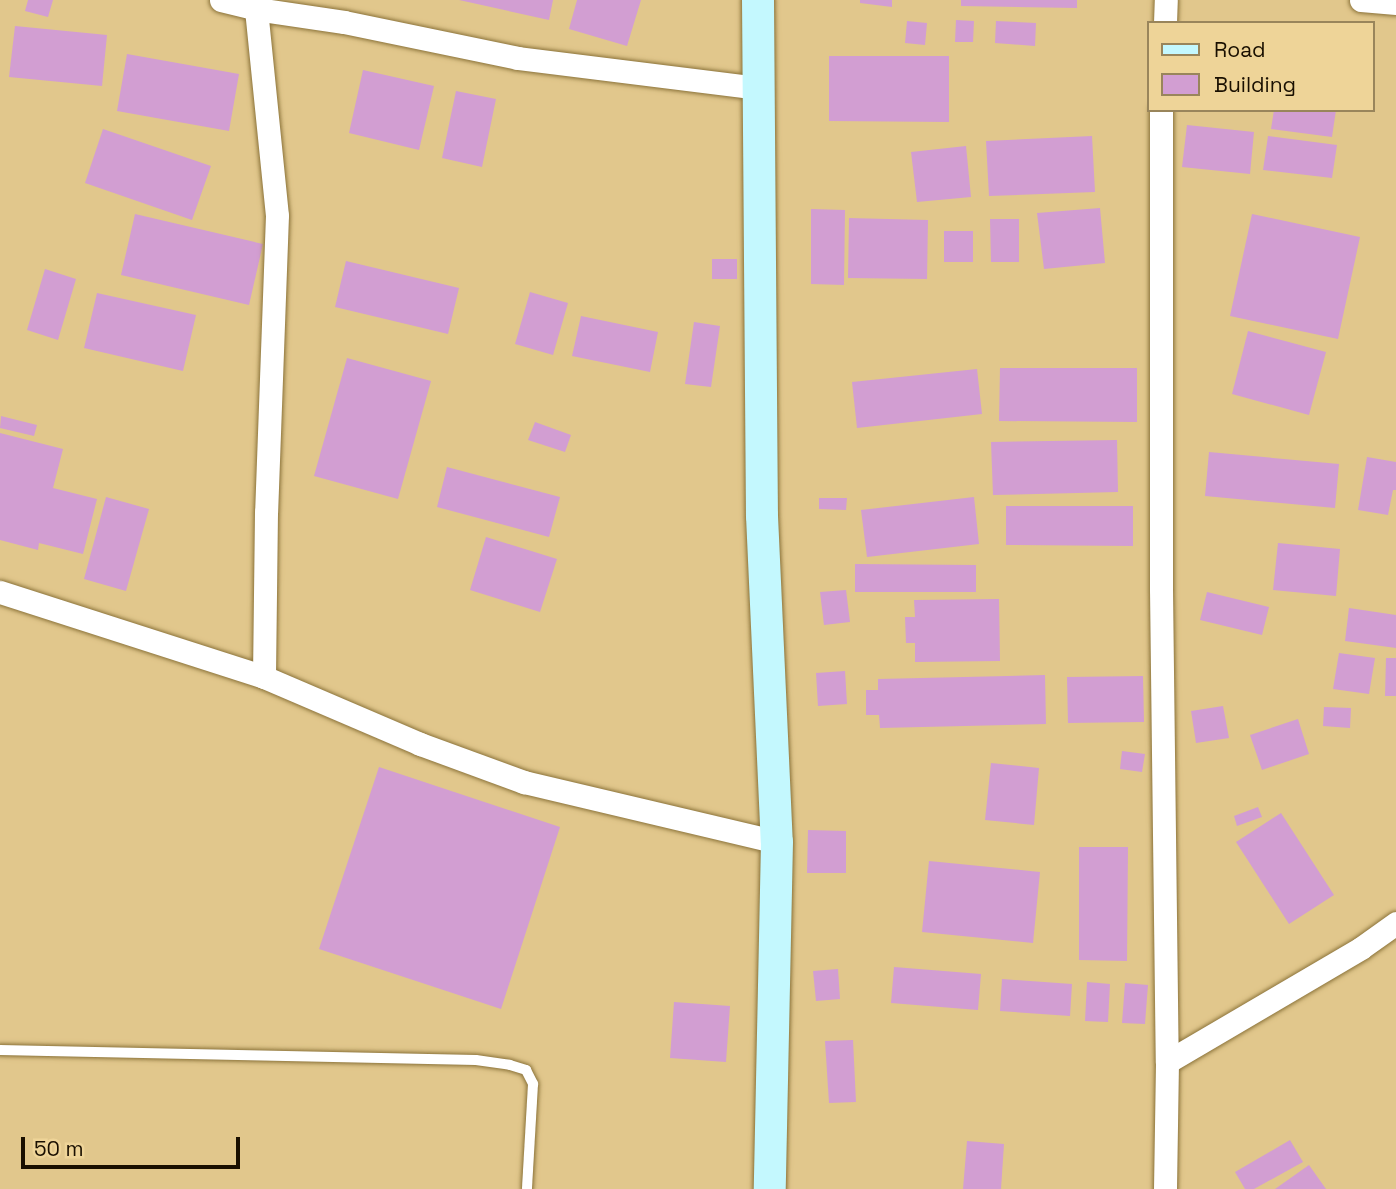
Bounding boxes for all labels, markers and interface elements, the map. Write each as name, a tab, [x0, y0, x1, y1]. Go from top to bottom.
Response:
legend	[1148, 21, 1375, 112]
text: Road	[1214, 36, 1266, 63]
text: Building	[1214, 71, 1296, 98]
scale bar	[24, 1122, 243, 1166]
text: 50 m	[34, 1135, 84, 1162]

